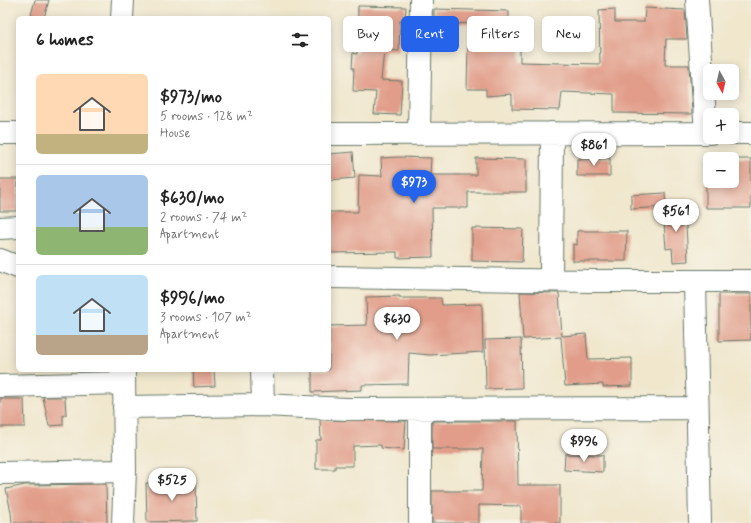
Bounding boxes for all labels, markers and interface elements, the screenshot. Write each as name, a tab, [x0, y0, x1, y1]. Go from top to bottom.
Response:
chip: Buy	[343, 16, 393, 52]
chip: Rent	[401, 16, 459, 52]
chip: Filters	[467, 16, 534, 52]
chip: New	[542, 16, 595, 52]
text: 6 homes	[36, 29, 94, 51]
icon: filters	[289, 29, 311, 51]
north arrow	[703, 64, 739, 100]
map controls	[703, 64, 739, 188]
text: $973/mo	[160, 86, 222, 108]
icon: home	[68, 90, 116, 138]
text: 5 rooms · 128 m²	[160, 108, 253, 125]
button: +	[703, 108, 739, 144]
text: House	[160, 125, 191, 142]
pin: $861	[570, 133, 618, 167]
text: $861	[580, 137, 608, 154]
button: −	[703, 152, 739, 188]
pin: $973	[390, 170, 438, 204]
text: $973	[401, 174, 427, 191]
text: $630/mo	[160, 187, 224, 209]
icon: home	[68, 191, 116, 239]
pin: $561	[652, 199, 700, 233]
text: $561	[662, 203, 690, 220]
text: 2 rooms · 74 m²	[160, 209, 247, 226]
text: Apartment	[160, 226, 219, 243]
text: $996/mo	[160, 287, 225, 309]
icon: home	[68, 291, 116, 339]
pin: $630	[373, 307, 421, 341]
text: 3 rooms · 107 m²	[160, 309, 252, 326]
text: $630	[383, 311, 411, 328]
text: Apartment	[160, 326, 219, 343]
pin: $996	[560, 429, 608, 463]
text: $996	[570, 433, 598, 450]
pin: $525	[148, 468, 196, 502]
text: $525	[157, 472, 187, 489]

